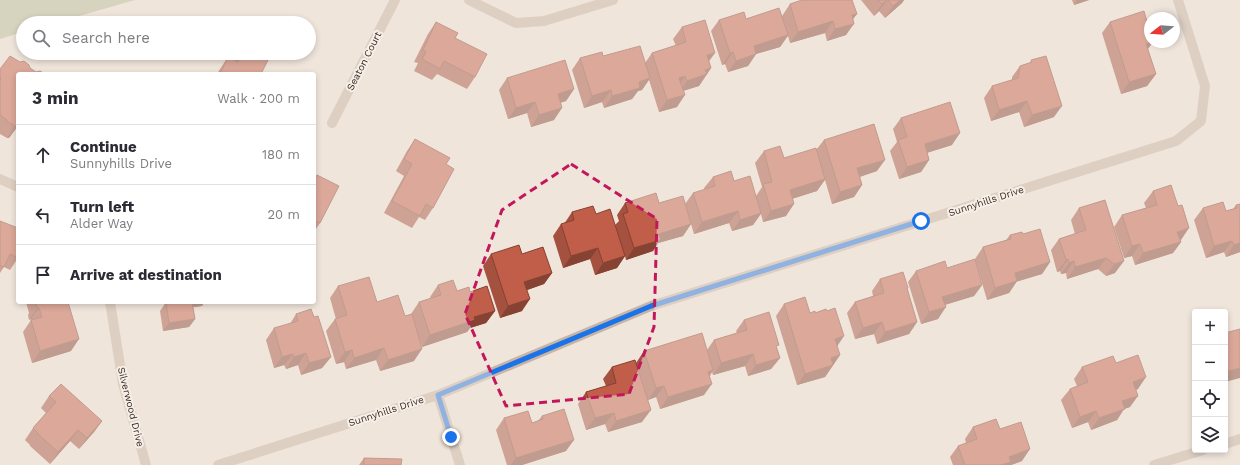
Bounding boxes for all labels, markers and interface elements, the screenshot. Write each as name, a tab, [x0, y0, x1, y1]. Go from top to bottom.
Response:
north arrow	[1144, 12, 1180, 48]
search box	[16, 16, 316, 60]
icon: search	[30, 27, 52, 49]
text: Search here	[62, 29, 150, 47]
street label: Seaton Court	[344, 29, 384, 92]
text: 3 min	[32, 88, 78, 108]
text: Walk · 200 m	[217, 91, 300, 106]
text: Continue	[70, 138, 137, 156]
icon: ahead	[32, 144, 54, 166]
text: 180 m	[262, 147, 300, 162]
text: Sunnyhills Drive	[70, 156, 172, 171]
street label: Sunnyhills Drive	[947, 184, 1025, 218]
text: Turn left	[70, 198, 134, 216]
icon: left	[32, 204, 54, 226]
text: 20 m	[268, 207, 300, 222]
route start	[912, 212, 930, 230]
text: Alder Way	[70, 216, 133, 231]
icon: arrive	[32, 264, 54, 286]
text: Arrive at destination	[70, 266, 222, 284]
map controls	[1192, 309, 1228, 453]
button: +	[1192, 309, 1228, 345]
button: −	[1192, 345, 1228, 381]
street label: Silverwood Drive	[116, 366, 146, 448]
button: locate	[1192, 381, 1228, 417]
street label: Sunnyhills Drive	[347, 394, 425, 428]
button: layers	[1192, 417, 1228, 453]
route end	[442, 428, 460, 446]

